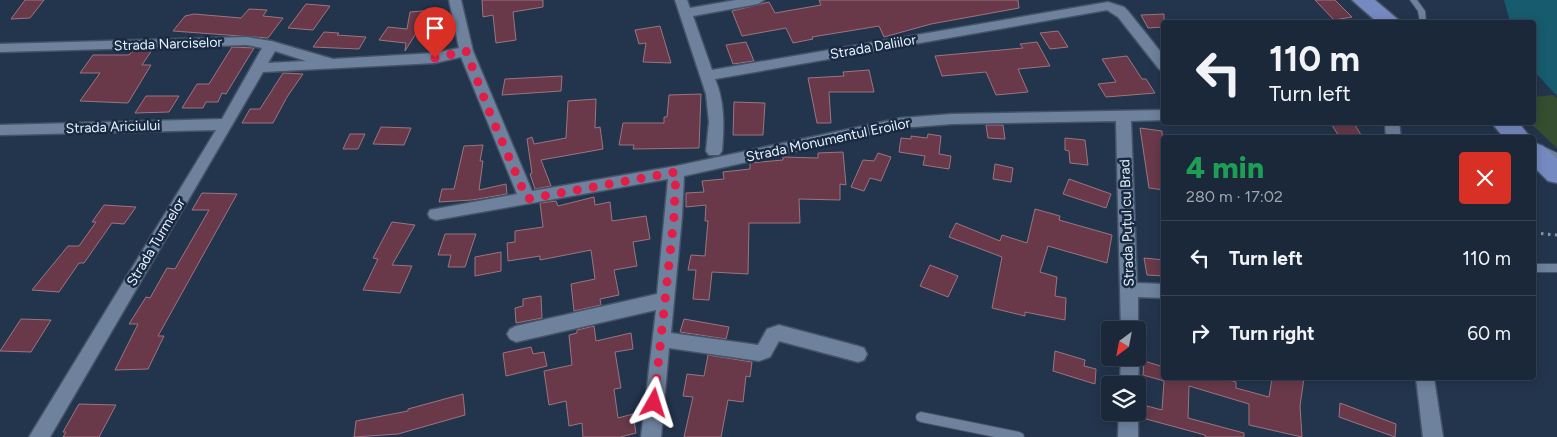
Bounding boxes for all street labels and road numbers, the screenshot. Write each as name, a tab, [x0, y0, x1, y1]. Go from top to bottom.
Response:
street label: Strada Daliilor	[829, 31, 918, 63]
street label: Strada Narciselor	[114, 34, 223, 54]
street label: Strada Monumentul Eroilor	[744, 114, 912, 166]
street label: Strada Ariciului	[65, 117, 161, 137]
street label: Strada Puțul cu Brad	[1116, 159, 1138, 287]
street label: Strada Turmelor	[123, 195, 189, 289]

